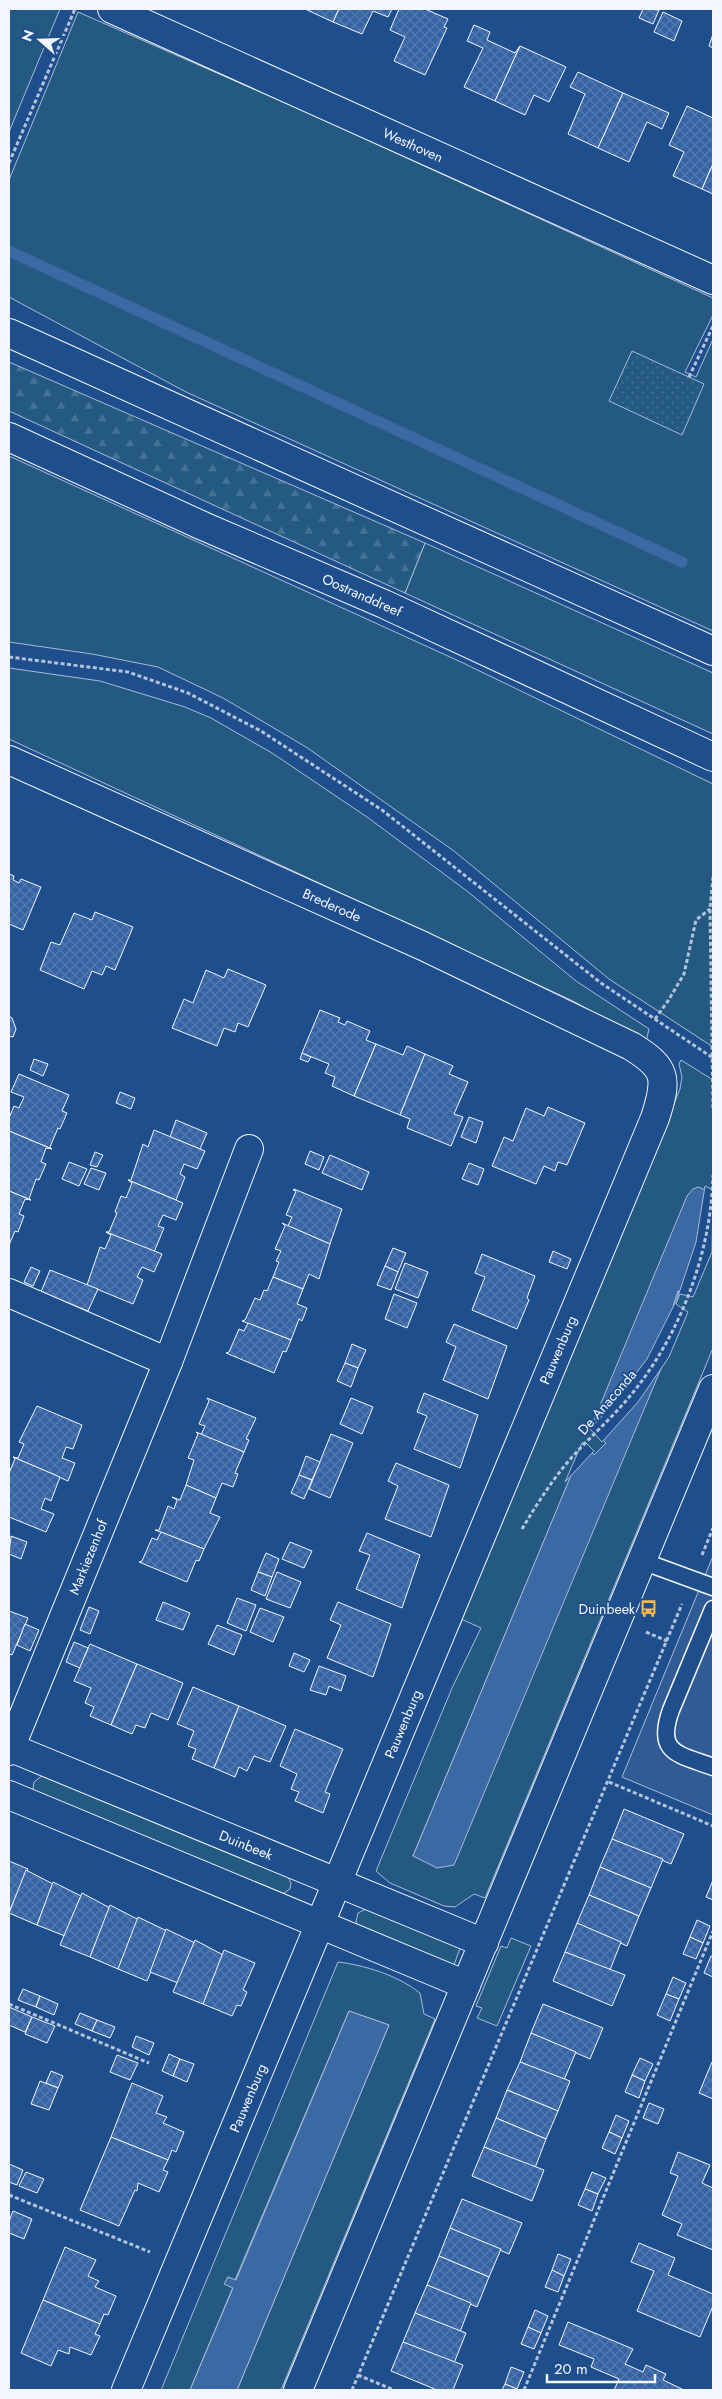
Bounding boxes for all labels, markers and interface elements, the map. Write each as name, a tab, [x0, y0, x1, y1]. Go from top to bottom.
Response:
north arrow	[15, 15, 65, 65]
text: N	[16, 27, 39, 44]
street label: Westhoven	[380, 123, 446, 167]
street label: Oostranddreef	[319, 568, 406, 622]
street label: Brederode	[300, 883, 364, 927]
street label: Pauwenburg	[535, 1312, 581, 1388]
street label: De Anaconda	[573, 1365, 641, 1439]
street label: Markiezenhof	[64, 1515, 113, 1598]
place label: Duinbeek	[579, 1599, 636, 1619]
bus stop icon: Duinbeek	[639, 1599, 659, 1619]
street label: Pauwenburg	[380, 1686, 426, 1762]
street label: Duinbeek	[216, 1825, 277, 1865]
street label: Pauwenburg	[225, 2060, 271, 2136]
scale bar	[547, 2352, 654, 2384]
text: 20 m	[554, 2358, 588, 2380]

